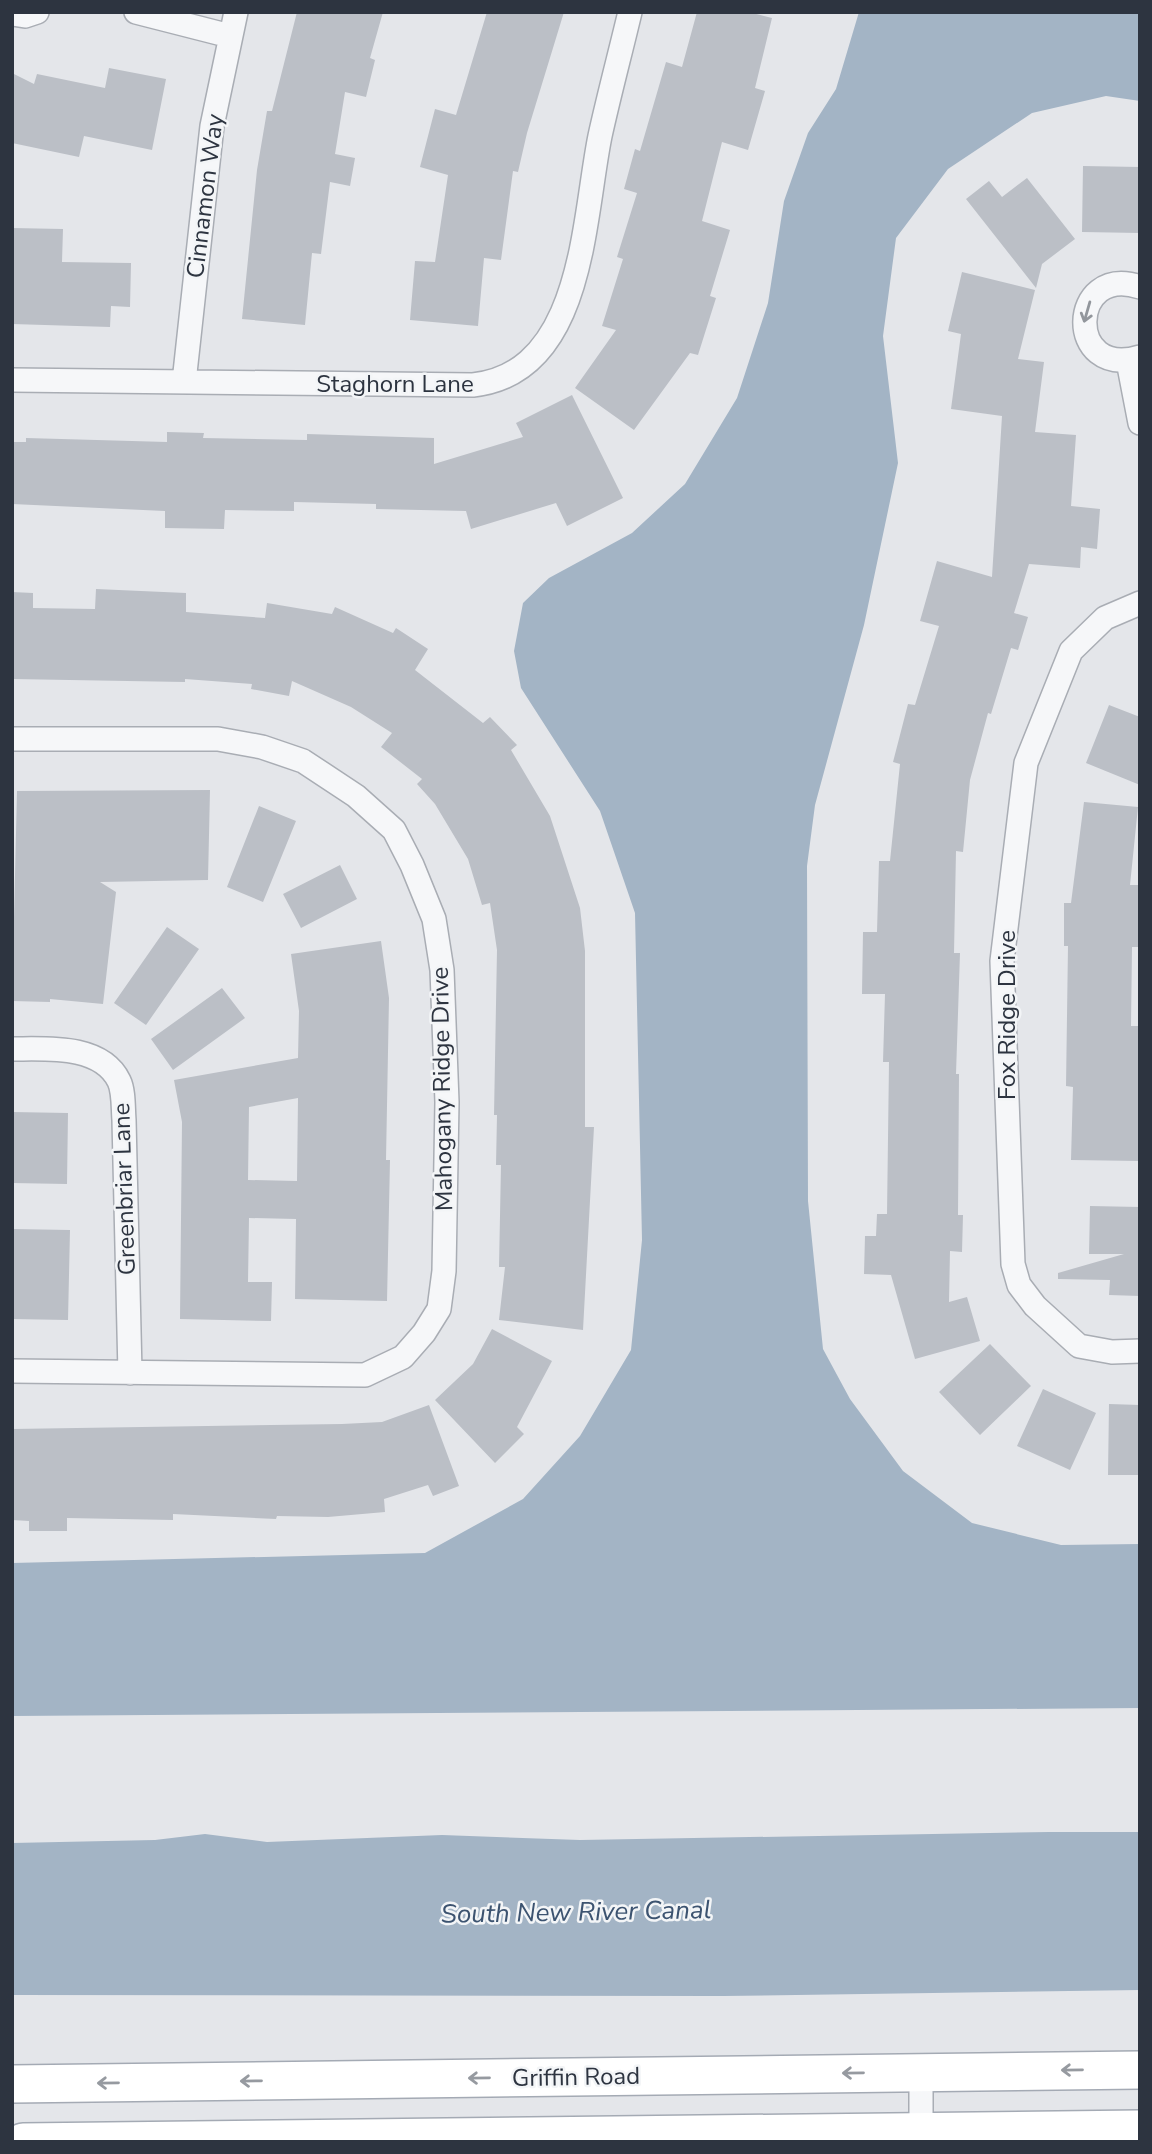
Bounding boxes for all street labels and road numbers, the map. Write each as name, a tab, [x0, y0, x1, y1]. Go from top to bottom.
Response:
street label: Cinnamon Way	[179, 111, 231, 280]
street label: Staghorn Lane	[316, 368, 474, 400]
street label: Fox Ridge Drive	[991, 930, 1023, 1100]
street label: Mahogany Ridge Drive	[424, 966, 460, 1212]
street label: Greenbriar Lane	[105, 1102, 143, 1276]
street label: Griffin Road	[512, 2060, 640, 2094]

